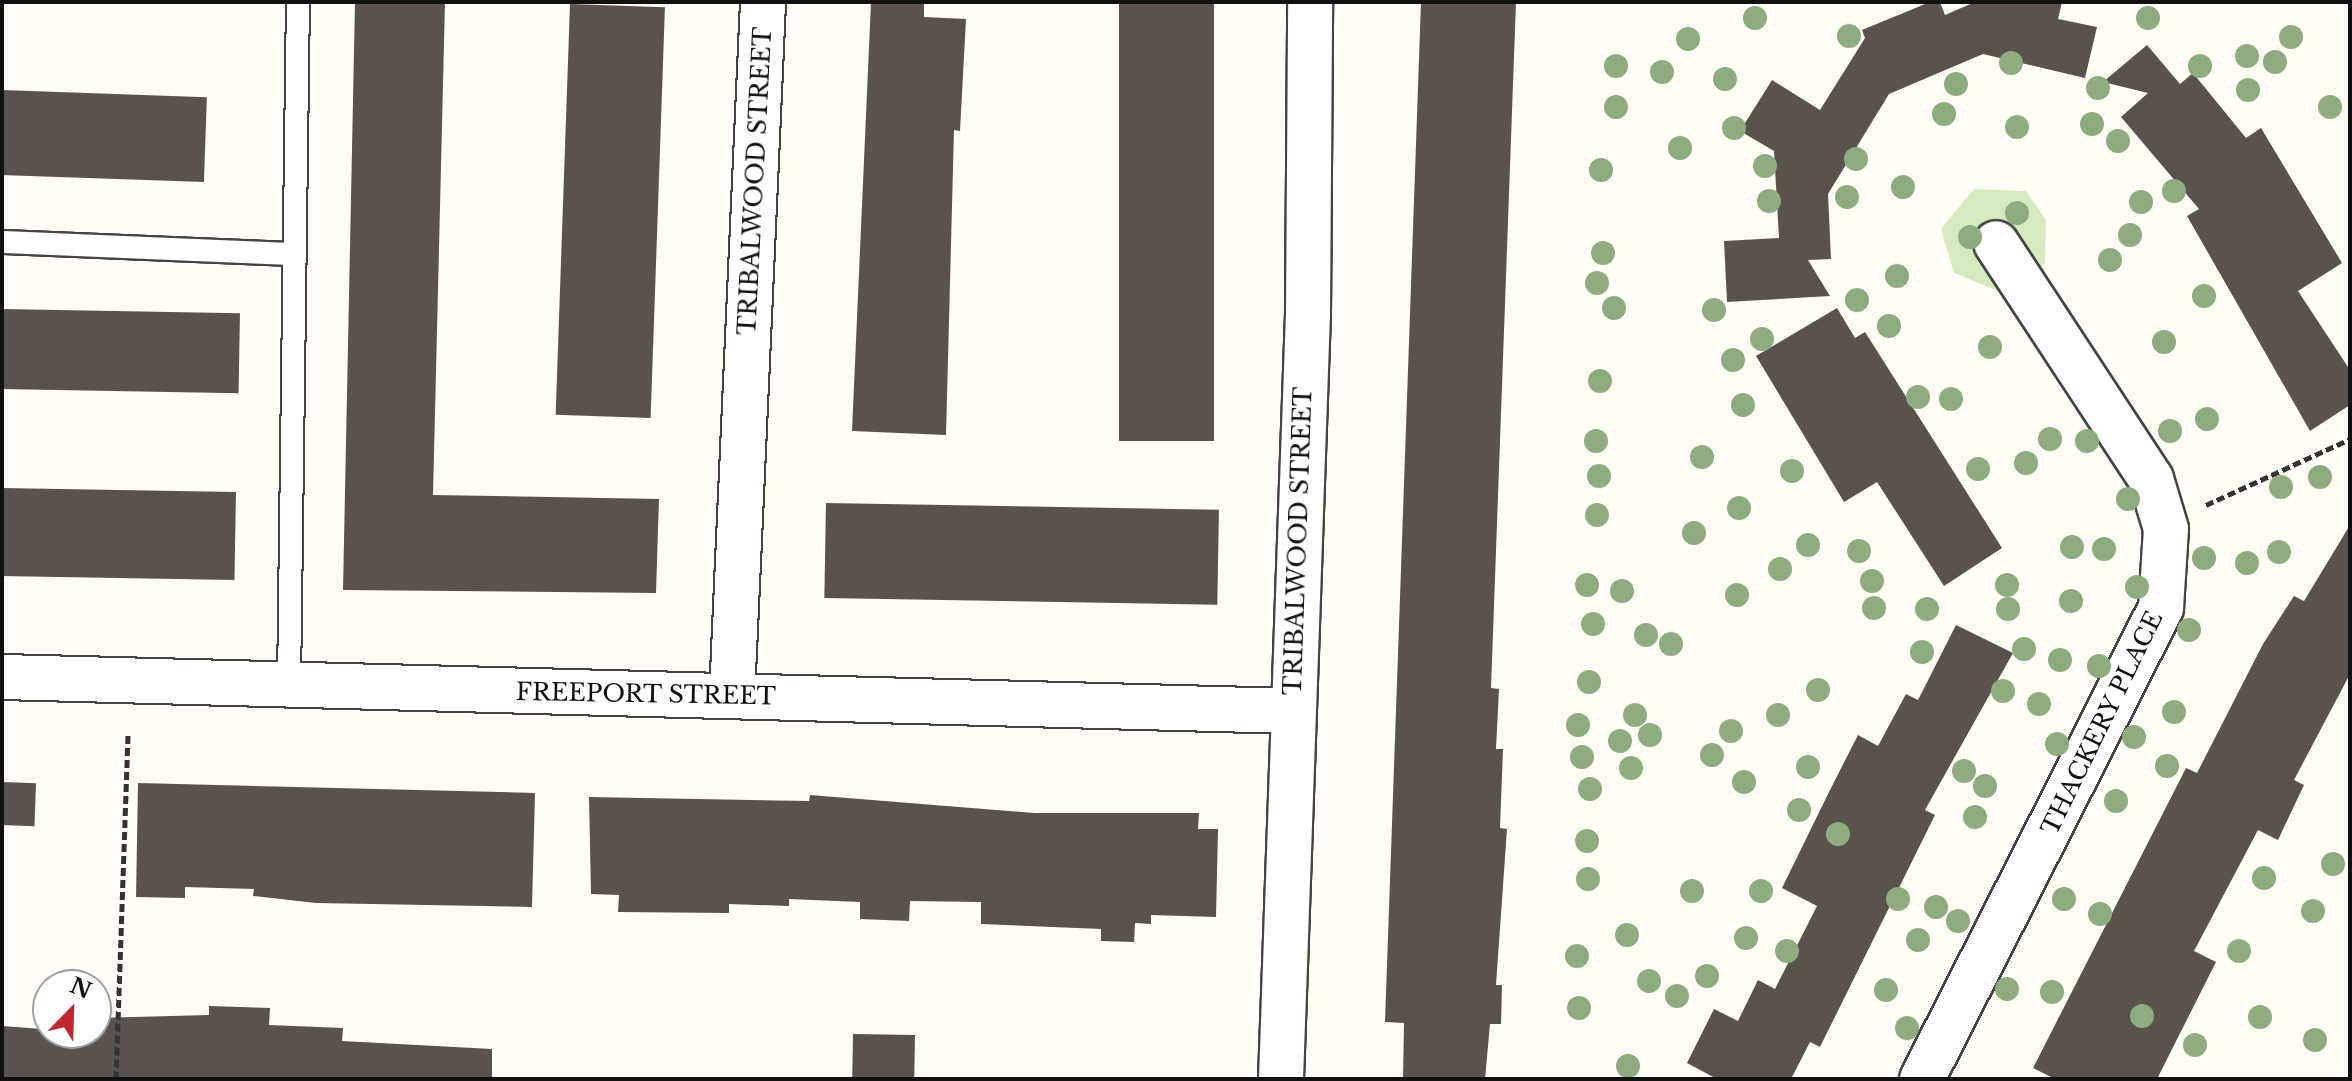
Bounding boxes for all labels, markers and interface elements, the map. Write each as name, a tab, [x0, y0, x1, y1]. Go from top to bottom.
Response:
street label: TRIBALWOOD STREET	[733, 26, 777, 336]
street label: TRIBALWOOD STREET	[1278, 386, 1318, 696]
street label: THACKERY PLACE	[2035, 606, 2169, 840]
street label: FREEPORT STREET	[515, 677, 777, 711]
north arrow	[32, 969, 112, 1049]
text: N	[66, 972, 96, 1005]

